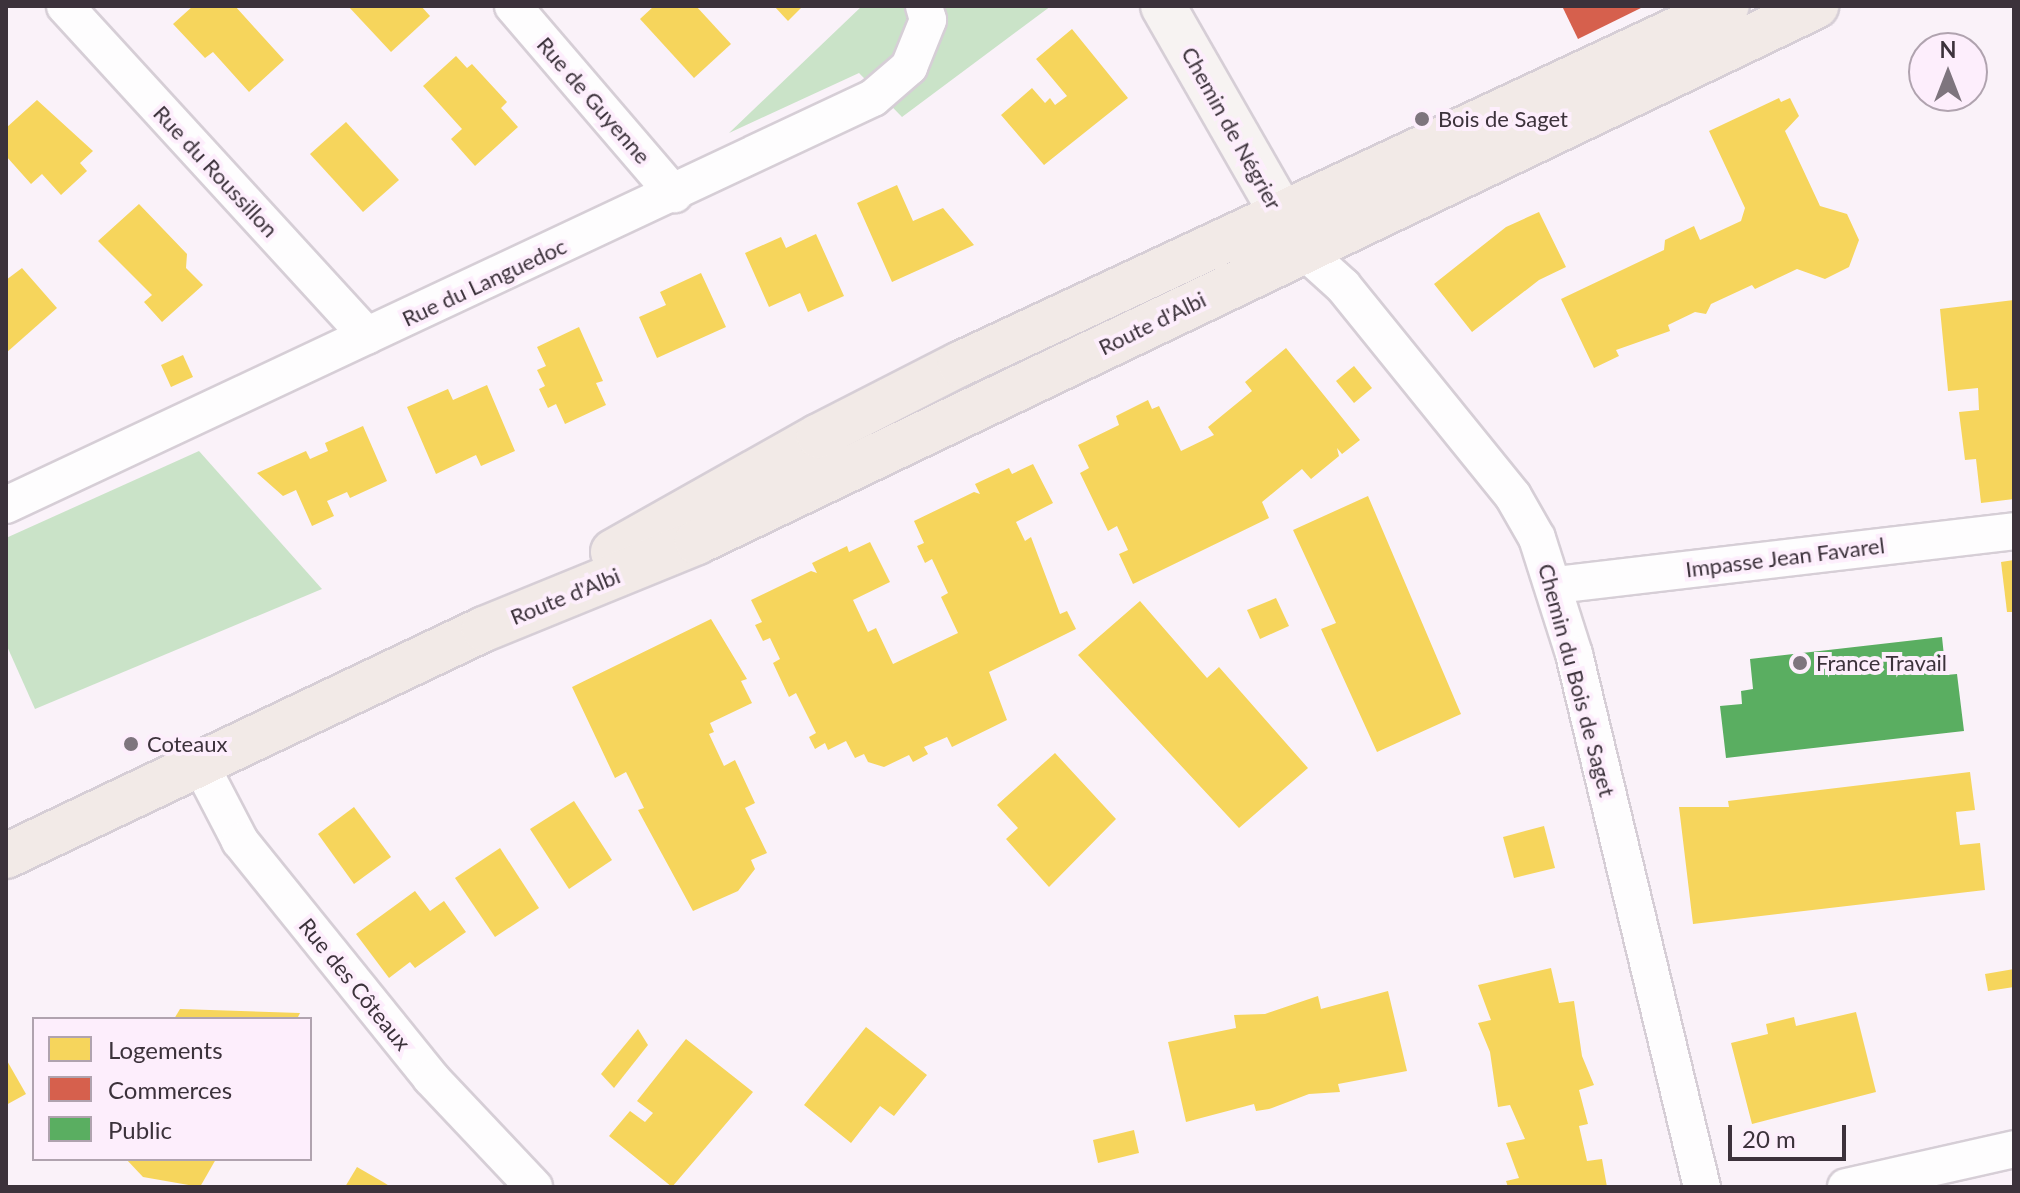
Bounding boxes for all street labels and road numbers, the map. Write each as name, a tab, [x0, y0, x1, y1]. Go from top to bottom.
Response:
street label: Rue de Guyenne	[532, 31, 656, 169]
street label: Chemin de Négrier	[1176, 42, 1288, 214]
street label: Rue du Roussillon	[148, 100, 284, 242]
street label: Rue du Languedoc	[398, 232, 570, 332]
street label: Route d'Albi	[1094, 286, 1210, 360]
street label: Impasse Jean Favarel	[1684, 532, 1886, 582]
street label: Chemin du Bois de Saget	[1533, 561, 1621, 799]
street label: Route d'Albi	[506, 562, 624, 630]
street label: Rue des Côteaux	[294, 913, 416, 1055]

